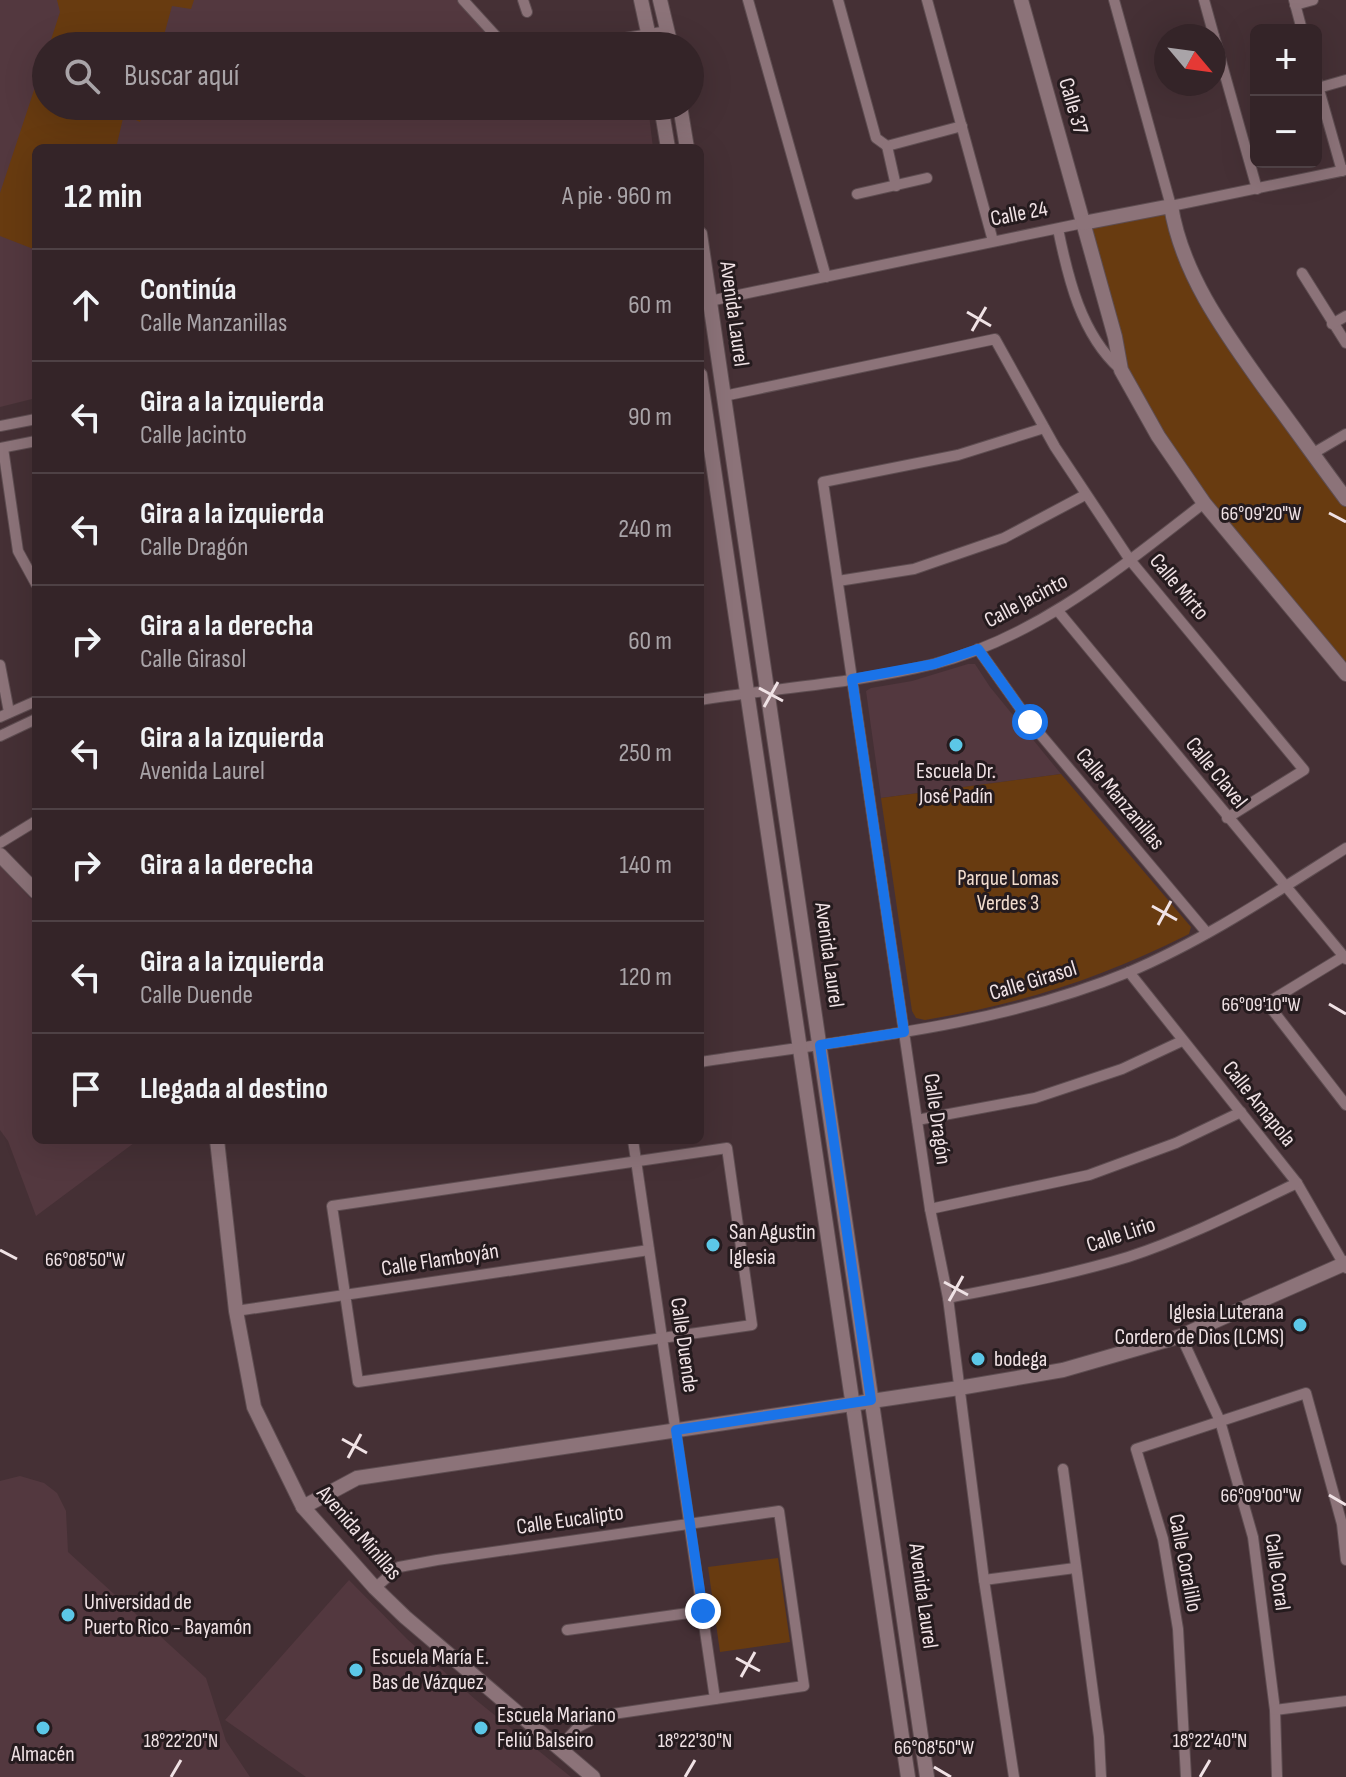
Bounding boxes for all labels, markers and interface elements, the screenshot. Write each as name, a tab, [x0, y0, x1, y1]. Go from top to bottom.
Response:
north arrow	[1154, 24, 1226, 96]
map controls	[1250, 24, 1322, 168]
button: +	[1250, 24, 1322, 96]
search box	[32, 32, 704, 120]
icon: search	[60, 54, 104, 98]
text: Buscar aquí	[124, 58, 239, 94]
street label: Calle 37	[1052, 75, 1094, 137]
button: −	[1250, 96, 1322, 168]
text: 12 min	[64, 176, 143, 217]
text: A pie · 960 m	[562, 181, 672, 212]
street label: Calle 24	[988, 195, 1050, 233]
street label: Avenida Laurel	[713, 259, 755, 368]
text: Continúa	[140, 272, 236, 308]
icon: ahead	[64, 283, 108, 327]
text: 60 m	[628, 290, 672, 321]
text: Calle Manzanillas	[140, 308, 287, 339]
text: Gira a la izquierda	[140, 384, 324, 420]
icon: left	[64, 395, 108, 439]
text: 90 m	[628, 402, 672, 433]
text: Calle Jacinto	[140, 420, 247, 451]
text: Gira a la izquierda	[140, 496, 324, 532]
text: 66°09'20"W	[1221, 502, 1301, 526]
icon: left	[64, 507, 108, 551]
text: 240 m	[618, 514, 672, 545]
text: Calle Dragón	[140, 532, 248, 563]
street label: Calle Mirto	[1143, 548, 1215, 626]
street label: Calle Jacinto	[980, 568, 1072, 634]
text: Gira a la derecha	[140, 608, 314, 644]
icon: right	[64, 619, 108, 663]
text: 60 m	[628, 626, 672, 657]
text: Calle Girasol	[140, 644, 246, 675]
route start	[1012, 704, 1048, 740]
text: Gira a la izquierda	[140, 720, 324, 756]
icon: left	[64, 731, 108, 775]
street label: Calle Clavel	[1179, 732, 1253, 814]
marker: Escuela Dr. José Padín	[947, 736, 965, 754]
text: 250 m	[618, 738, 672, 769]
street label: Calle Manzanillas	[1070, 743, 1170, 856]
text: Avenida Laurel	[140, 756, 265, 787]
place label: Escuela Dr. José Padín	[916, 758, 996, 810]
icon: right	[64, 843, 108, 887]
text: Gira a la derecha	[140, 847, 314, 883]
text: 140 m	[620, 850, 672, 881]
park label: Parque Lomas Verdes 3	[957, 865, 1059, 917]
street label: Avenida Laurel	[808, 900, 850, 1009]
text: Gira a la izquierda	[140, 944, 324, 980]
icon: left	[64, 955, 108, 999]
street label: Calle Girasol	[986, 955, 1080, 1007]
text: 120 m	[619, 962, 672, 993]
text: Calle Duende	[140, 980, 253, 1011]
text: 66°09'10"W	[1221, 993, 1301, 1017]
street label: Calle Amapola	[1216, 1056, 1302, 1152]
icon: arrive	[64, 1067, 108, 1111]
text: Llegada al destino	[140, 1071, 328, 1107]
street label: Calle Dragón	[917, 1072, 957, 1166]
street label: Calle Lirio	[1083, 1211, 1159, 1259]
place label: San Agustin Iglesia	[729, 1219, 816, 1271]
marker: San Agustin Iglesia	[704, 1236, 722, 1254]
street label: Calle Flamboyán	[379, 1237, 501, 1283]
text: 66°08'50"W	[45, 1248, 125, 1272]
street label: Calle Duende	[664, 1296, 704, 1394]
place label: Iglesia Luterana Cordero de Dios (LCMS)	[1114, 1299, 1284, 1351]
marker: Iglesia Luterana Cordero de Dios (LCMS)	[1291, 1316, 1309, 1334]
place label: bodega	[994, 1346, 1047, 1373]
marker: bodega	[969, 1350, 987, 1368]
street label: Avenida Minillas	[310, 1480, 407, 1586]
text: 66°09'00"W	[1220, 1484, 1302, 1508]
street label: Calle Eucalipto	[515, 1499, 625, 1541]
street label: Calle Coralillo	[1162, 1512, 1208, 1614]
street label: Calle Coral	[1258, 1532, 1296, 1612]
street label: Avenida Laurel	[902, 1541, 944, 1650]
place label: Universidad de Puerto Rico - Bayamón	[84, 1589, 252, 1641]
route end	[685, 1593, 721, 1629]
marker: Universidad de Puerto Rico - Bayamón	[59, 1606, 77, 1624]
place label: Escuela María E. Bas de Vázquez	[372, 1644, 489, 1696]
marker: Escuela María E. Bas de Vázquez	[347, 1661, 365, 1679]
place label: Escuela Mariano Feliú Balseiro	[497, 1702, 616, 1754]
marker: Almacén	[34, 1719, 52, 1737]
marker: Escuela Mariano Feliú Balseiro	[472, 1719, 490, 1737]
text: 18°22'20"N	[144, 1729, 218, 1753]
text: 18°22'30"N	[658, 1729, 732, 1753]
text: 18°22'40"N	[1173, 1729, 1247, 1753]
text: 66°08'50"W	[894, 1736, 974, 1760]
place label: Almacén	[10, 1741, 75, 1768]

